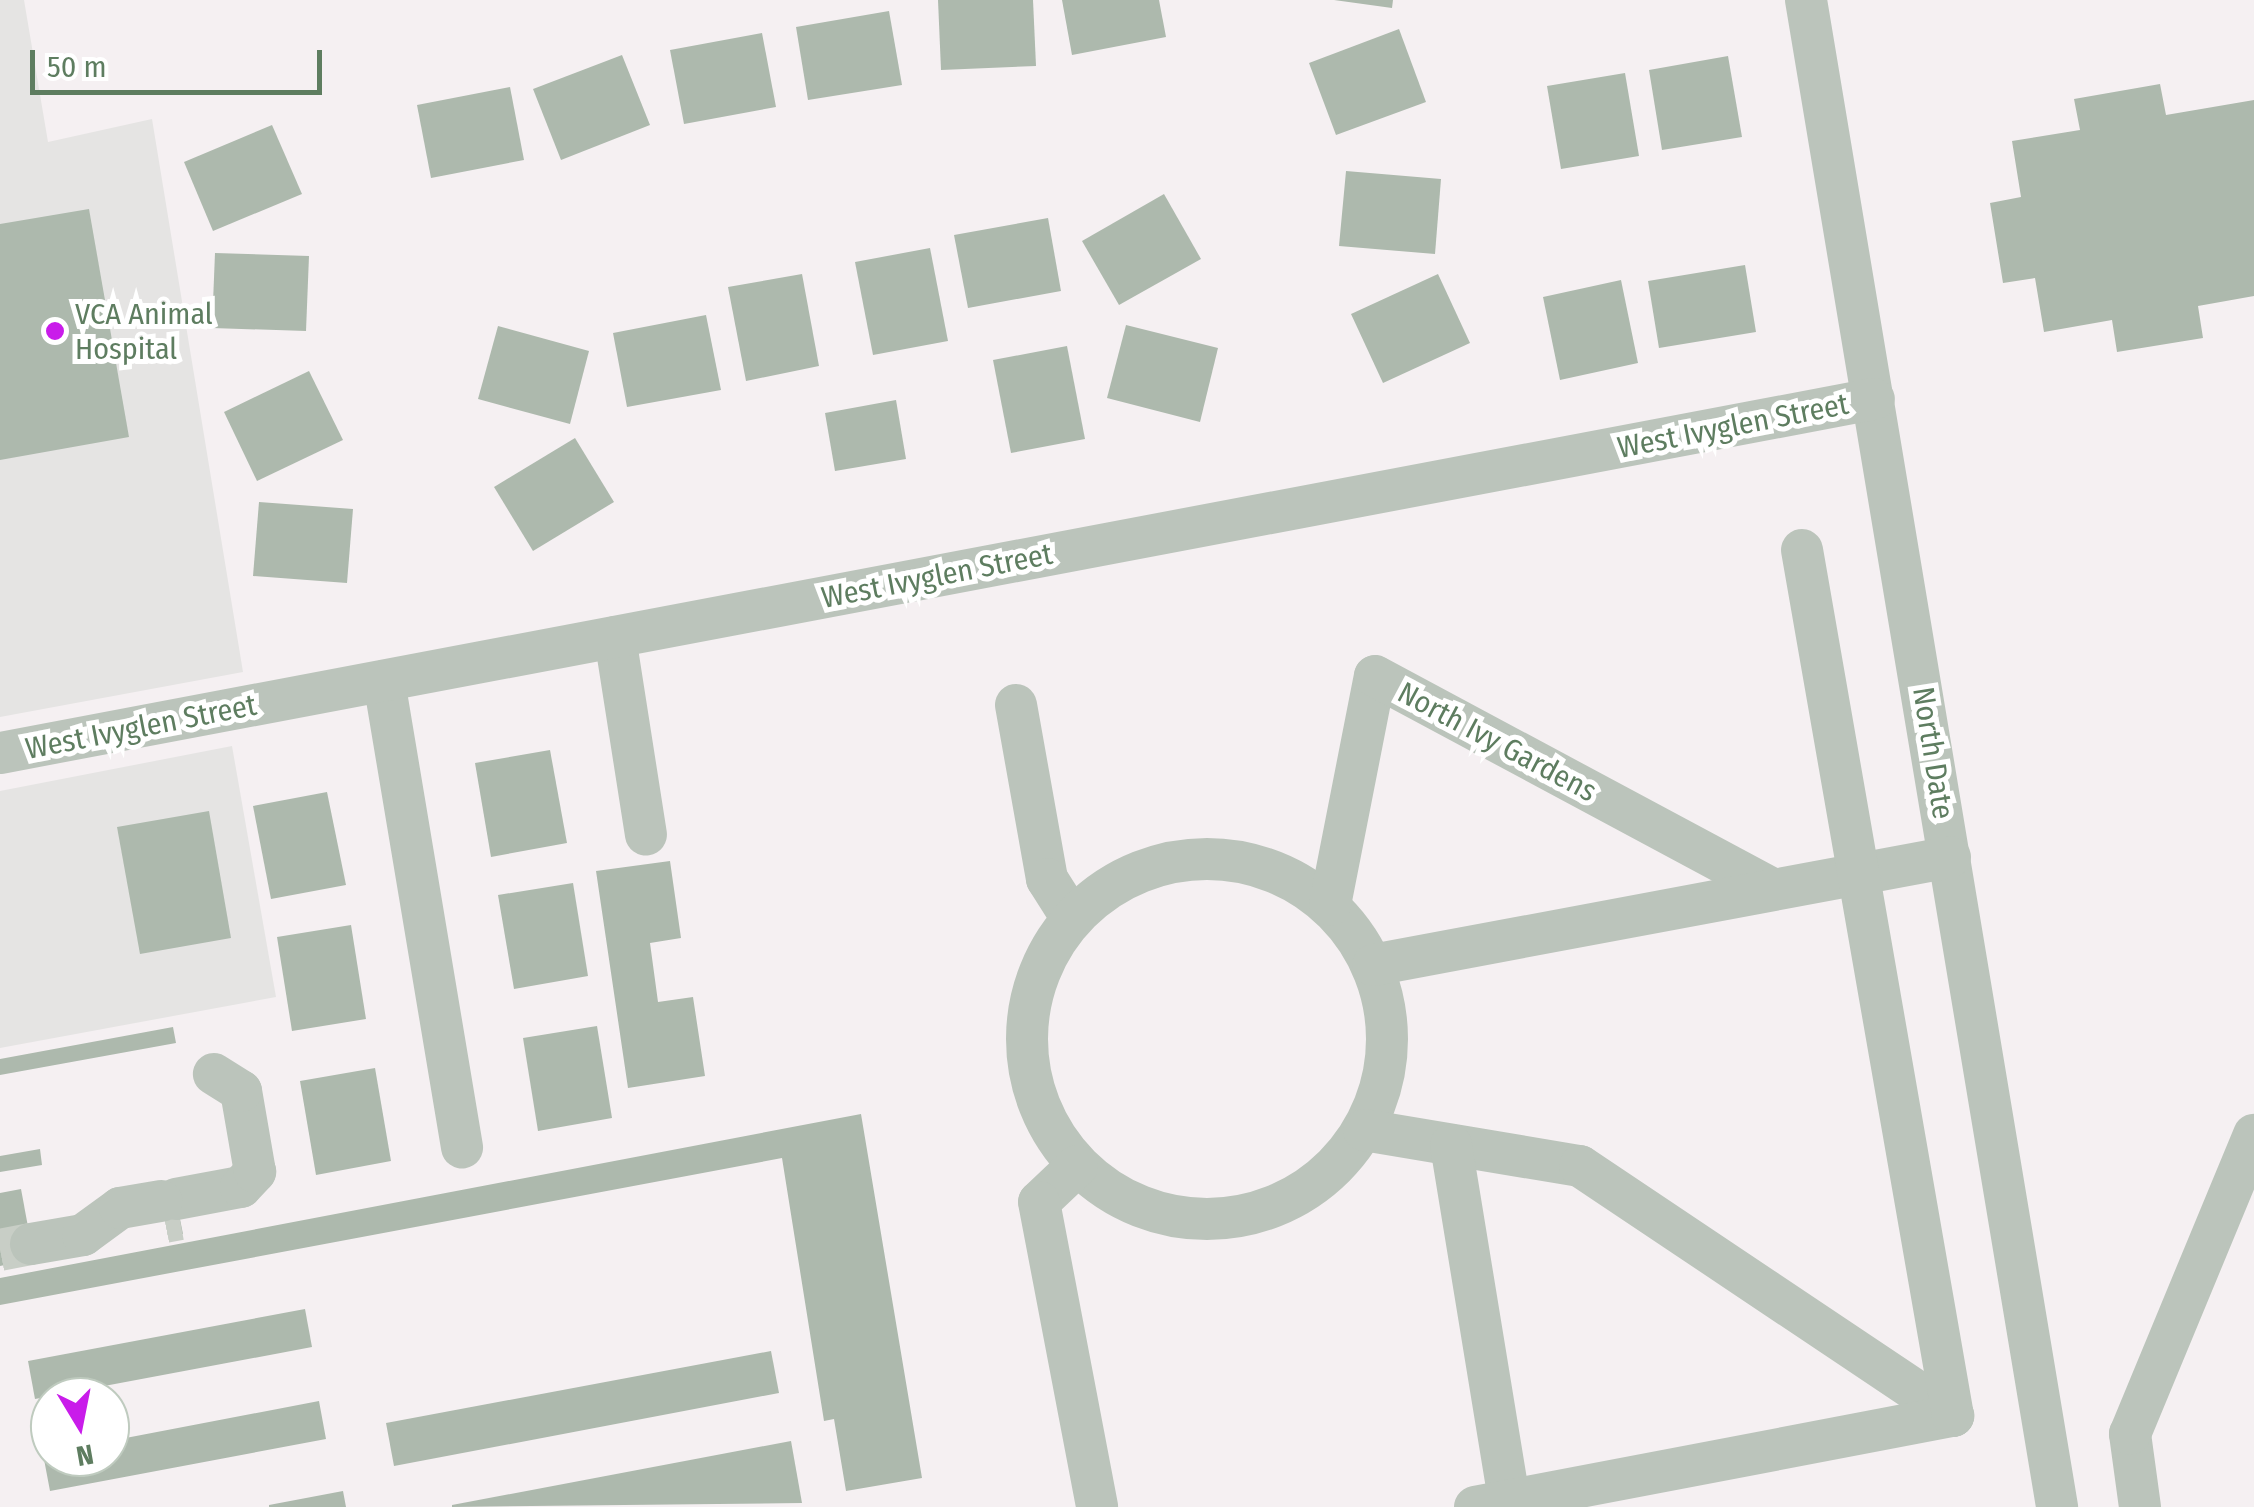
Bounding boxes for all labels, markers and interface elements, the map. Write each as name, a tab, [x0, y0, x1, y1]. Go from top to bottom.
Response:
scale bar	[35, 30, 328, 92]
text: 50 m	[47, 49, 107, 85]
place label: VCA Animal Hospital	[75, 296, 213, 366]
marker: VCA Animal Hospital	[44, 320, 66, 342]
street label: West Ivyglen Street	[1614, 386, 1852, 466]
street label: West Ivyglen Street	[818, 536, 1056, 616]
street label: North Ivy Gardens	[1392, 675, 1602, 809]
street label: North Date	[1905, 684, 1961, 822]
street label: West Ivyglen Street	[22, 687, 260, 767]
north arrow	[30, 1377, 130, 1477]
text: N	[74, 1437, 96, 1473]

